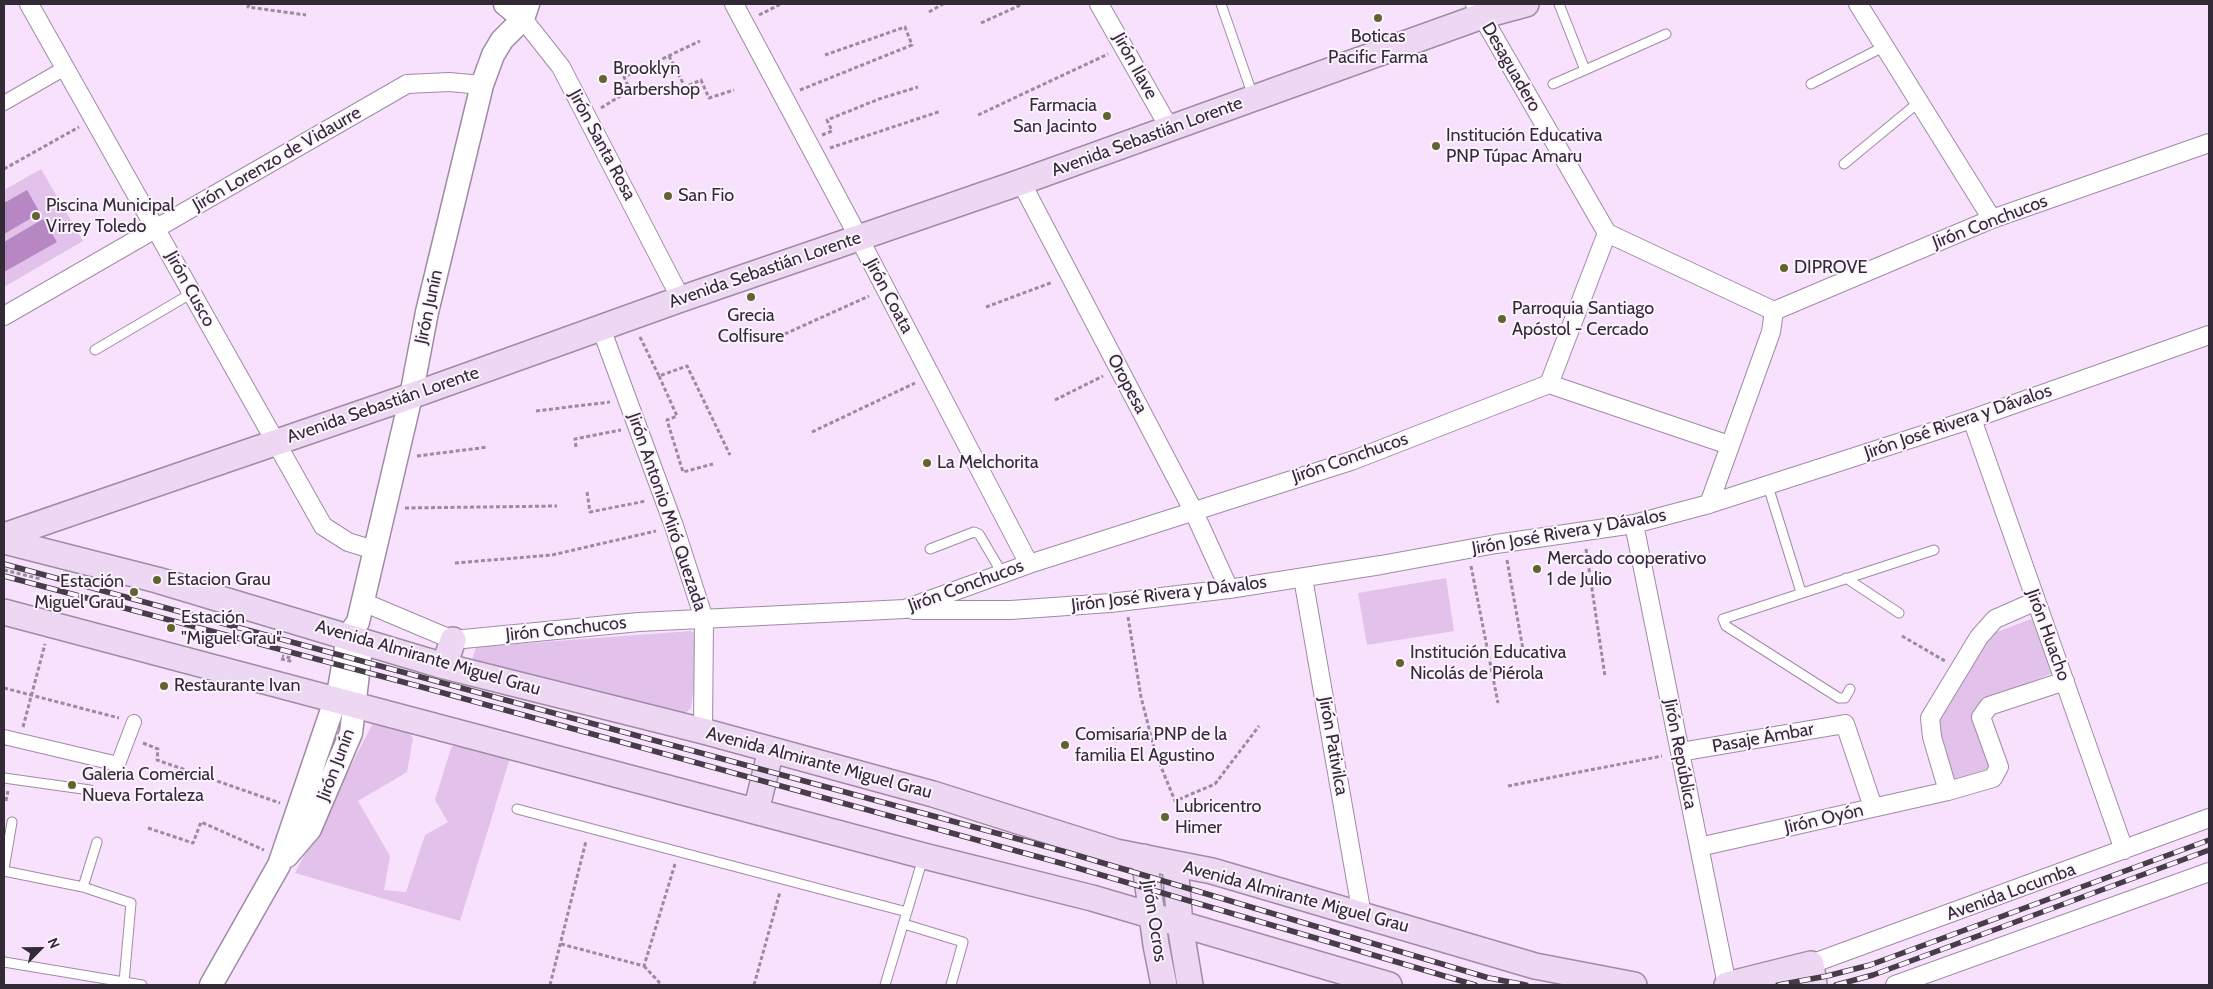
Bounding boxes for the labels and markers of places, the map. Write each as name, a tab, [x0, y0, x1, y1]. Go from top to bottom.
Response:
marker: Boticas Pacific Farma	[1372, 12, 1384, 24]
place label: Boticas Pacific Farma	[1328, 26, 1428, 68]
place label: Brooklyn Barbershop	[613, 58, 700, 100]
marker: Brooklyn Barbershop	[597, 73, 609, 85]
place label: Farmacia San Jacinto	[1013, 95, 1097, 138]
marker: Farmacia San Jacinto	[1101, 110, 1113, 122]
place label: Institución Educativa PNP Túpac Amaru	[1446, 125, 1602, 168]
marker: Institución Educativa PNP Túpac Amaru	[1430, 140, 1442, 152]
place label: San Fio	[678, 185, 734, 207]
marker: San Fio	[662, 190, 674, 202]
place label: Piscina Municipal Virrey Toledo	[46, 195, 175, 238]
marker: Piscina Municipal Virrey Toledo	[30, 210, 42, 222]
place label: DIPROVE	[1794, 257, 1867, 279]
marker: DIPROVE	[1778, 262, 1790, 274]
marker: Grecia Colfisure	[745, 291, 757, 303]
place label: Parroquia Santiago Apóstol - Cercado	[1512, 298, 1654, 340]
place label: Grecia Colfisure	[718, 305, 784, 348]
marker: Parroquia Santiago Apóstol - Cercado	[1496, 313, 1508, 325]
place label: La Melchorita	[937, 452, 1039, 474]
marker: La Melchorita	[921, 457, 933, 469]
place label: Mercado cooperativo 1 de Julio	[1547, 548, 1706, 590]
marker: Mercado cooperativo 1 de Julio	[1531, 563, 1543, 575]
place label: Estacion Grau	[167, 569, 271, 591]
place label: Estación Miguel Grau	[34, 571, 124, 614]
marker: Estacion Grau	[151, 574, 163, 586]
marker: Estación Miguel Grau	[128, 586, 140, 598]
place label: Estación "Miguel Grau"	[181, 607, 282, 650]
marker: Estación "Miguel Grau"	[165, 622, 177, 634]
place label: Institución Educativa Nicolás de Piérola	[1410, 642, 1566, 684]
marker: Institución Educativa Nicolás de Piérola	[1394, 657, 1406, 669]
place label: Restaurante Ivan	[174, 675, 301, 697]
marker: Restaurante Ivan	[158, 680, 170, 692]
place label: Comisaría PNP de la familia El Agustino	[1075, 724, 1227, 766]
marker: Comisaría PNP de la familia El Agustino	[1059, 739, 1071, 751]
place label: Galeria Comercial Nueva Fortaleza	[82, 764, 214, 806]
marker: Galeria Comercial Nueva Fortaleza	[66, 779, 78, 791]
place label: Lubricentro Himer	[1175, 796, 1261, 839]
marker: Lubricentro Himer	[1159, 811, 1171, 823]

